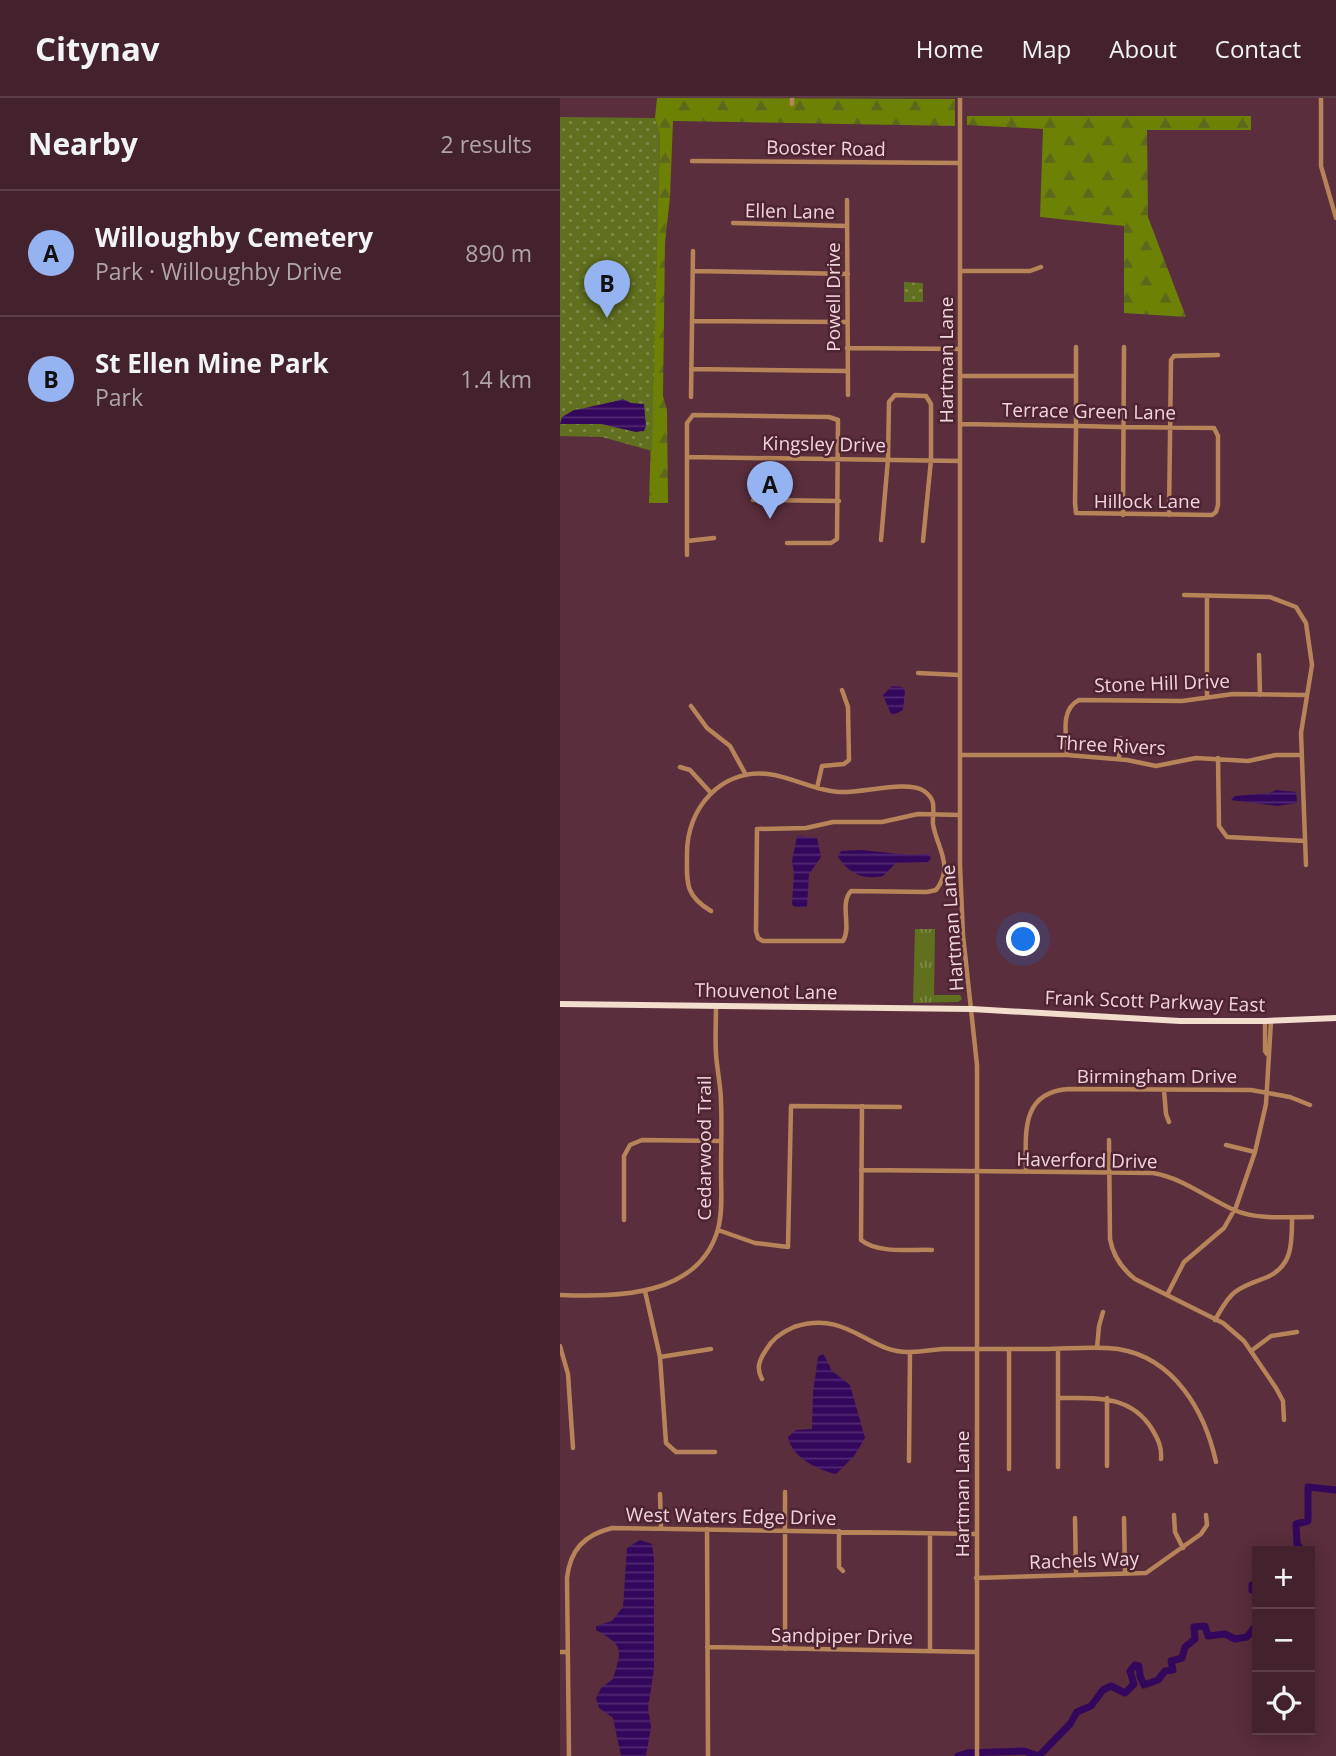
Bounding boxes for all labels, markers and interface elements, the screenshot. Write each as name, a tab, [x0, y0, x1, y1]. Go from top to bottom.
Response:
text: Citynav	[35, 26, 160, 71]
text: Home	[916, 32, 984, 65]
text: Map	[1022, 32, 1071, 65]
text: About	[1109, 32, 1177, 65]
text: Contact	[1215, 32, 1301, 65]
text: Nearby	[28, 123, 138, 164]
text: 2 results	[441, 128, 532, 160]
street label: Booster Road	[766, 134, 886, 162]
street label: Ellen Lane	[745, 197, 835, 225]
text: Willoughby Cemetery	[95, 219, 373, 255]
text: A	[43, 237, 59, 269]
text: 890 m	[465, 237, 532, 269]
street label: Powell Drive	[820, 242, 846, 352]
text: Park · Willoughby Drive	[95, 255, 342, 287]
pin: B	[584, 260, 630, 318]
street label: Hartman Lane	[933, 297, 959, 423]
text: St Ellen Mine Park	[95, 345, 329, 381]
text: B	[43, 363, 59, 395]
text: 1.4 km	[460, 363, 532, 395]
text: Park	[95, 381, 143, 413]
street label: Terrace Green Lane	[1002, 396, 1176, 426]
street label: Kingsley Drive	[762, 430, 886, 458]
pin: A	[747, 461, 793, 519]
street label: Hillock Lane	[1094, 488, 1200, 514]
street label: Stone Hill Drive	[1094, 668, 1230, 698]
street label: Three Rivers	[1056, 729, 1166, 761]
street label: Hartman Lane	[935, 864, 969, 992]
your location	[1006, 922, 1040, 956]
street label: Thouvenot Lane	[694, 977, 838, 1005]
street label: Frank Scott Parkway East	[1044, 984, 1266, 1018]
street label: Birmingham Drive	[1077, 1063, 1237, 1089]
street label: Cedarwood Trail	[691, 1075, 717, 1221]
street label: Haverford Drive	[1016, 1146, 1158, 1174]
street label: Hartman Lane	[949, 1431, 975, 1557]
street label: West Waters Edge Drive	[625, 1501, 837, 1531]
street label: Rachels Way	[1029, 1545, 1140, 1575]
map controls	[1252, 1546, 1315, 1735]
button: +	[1252, 1546, 1315, 1609]
button: −	[1252, 1609, 1315, 1672]
street label: Sandpiper Drive	[771, 1622, 913, 1650]
button: locate	[1252, 1672, 1315, 1735]

